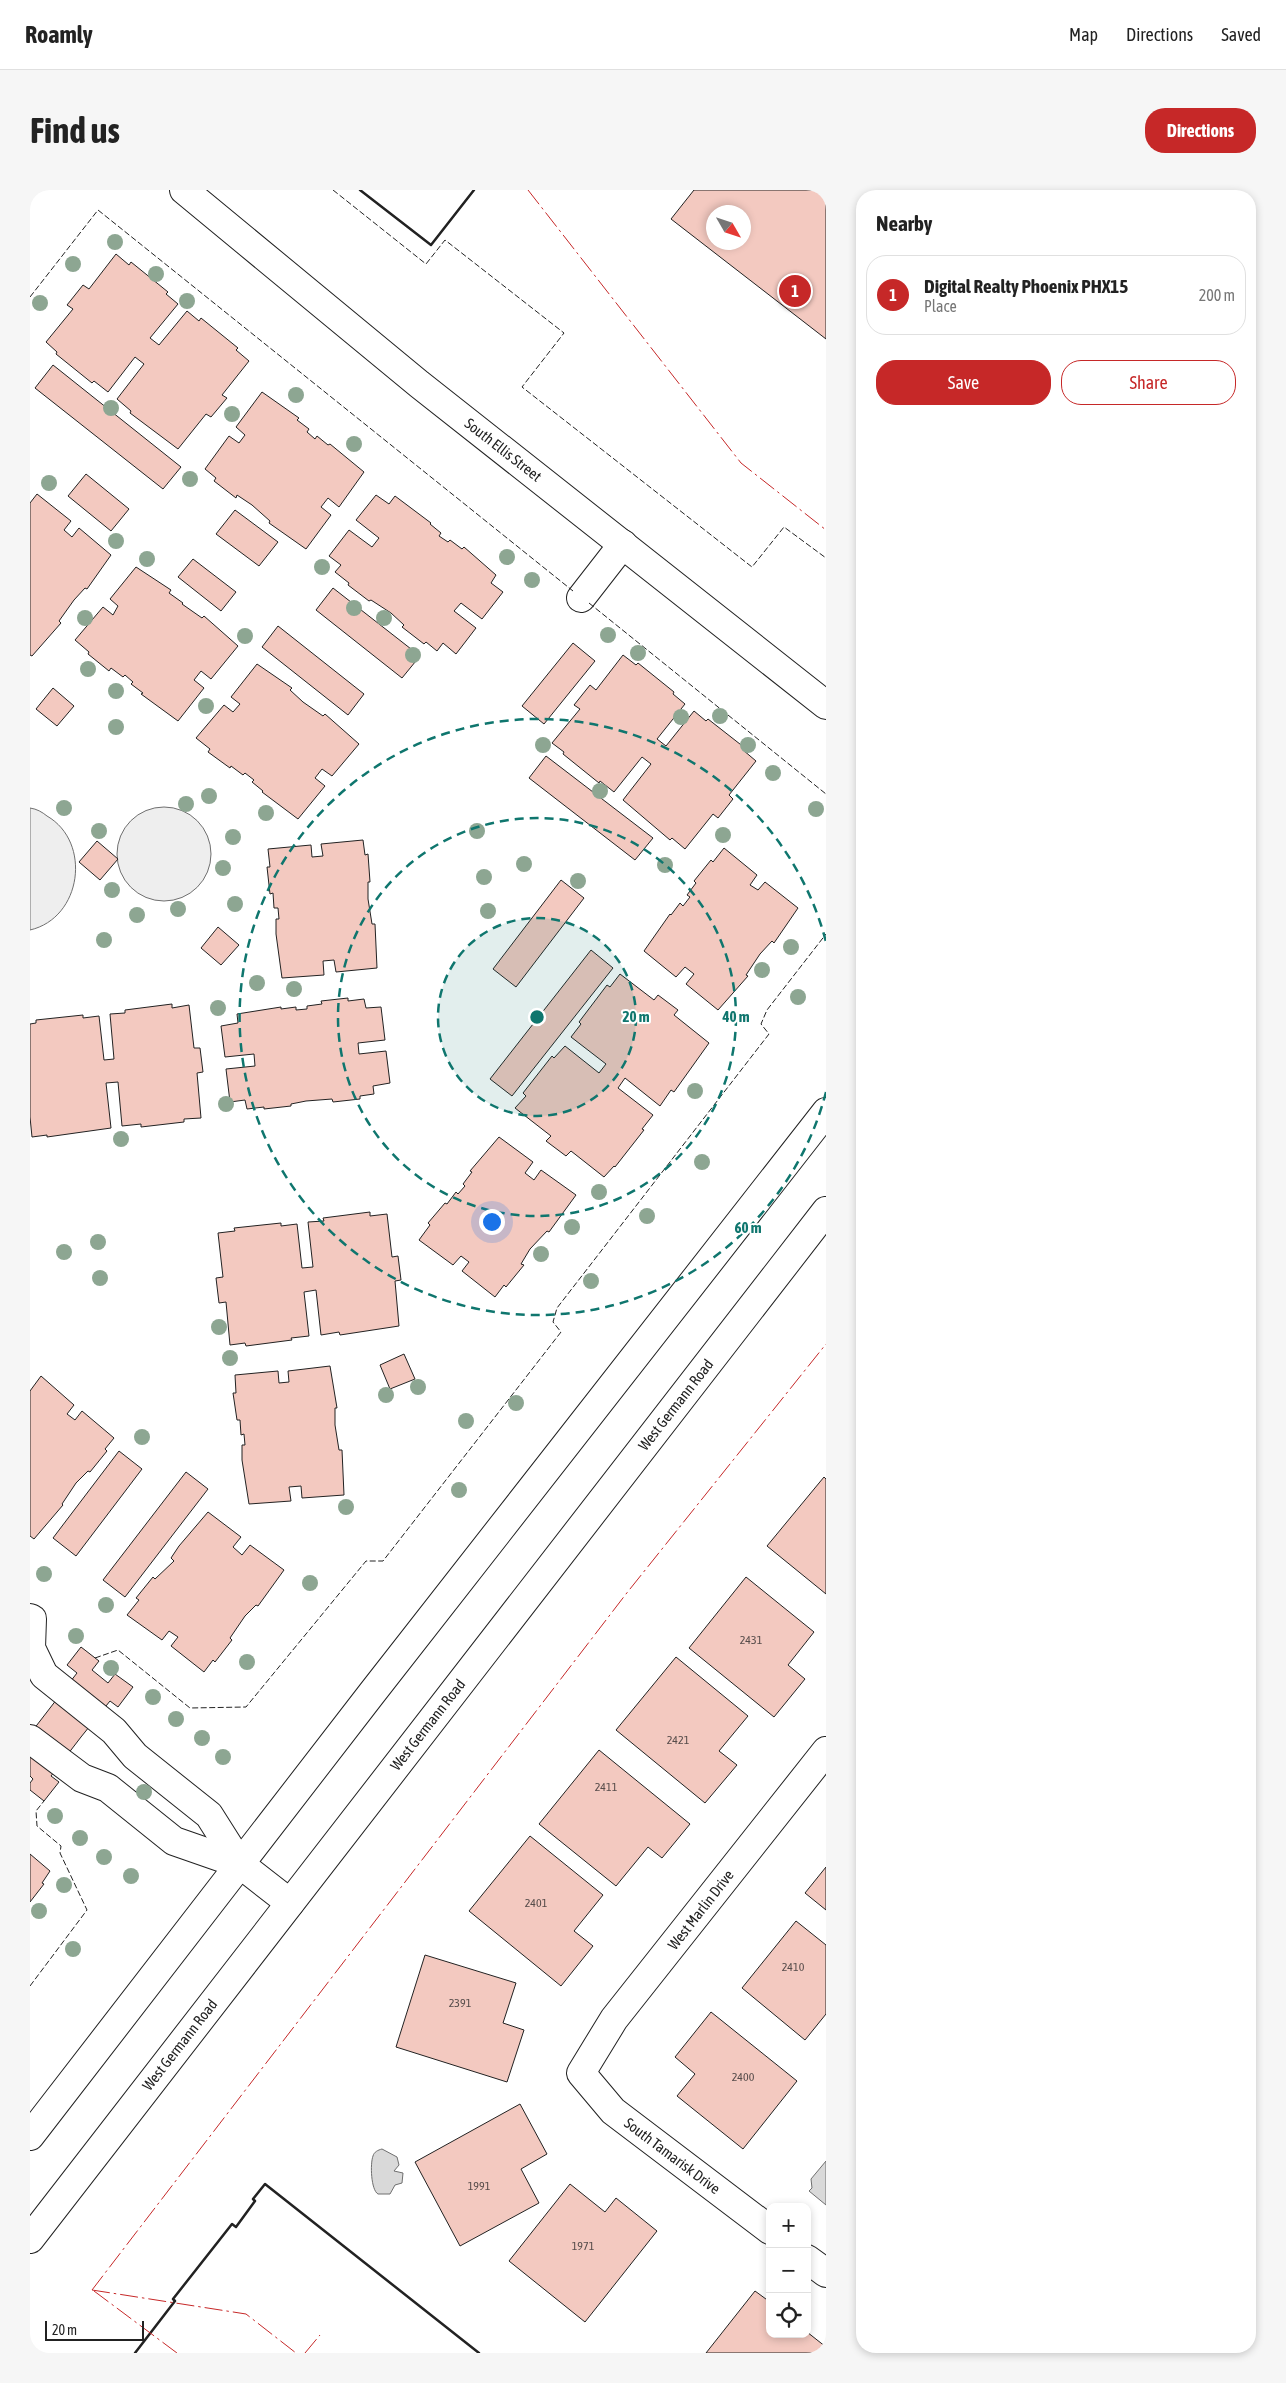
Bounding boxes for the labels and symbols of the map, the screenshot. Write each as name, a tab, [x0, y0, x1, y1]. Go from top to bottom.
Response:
north arrow	[706, 205, 751, 250]
pin: 1	[779, 272, 811, 310]
street label: South Ellis Street	[462, 414, 545, 485]
centre of rings	[528, 1008, 546, 1026]
text: 20 m	[623, 1008, 650, 1025]
text: 40 m	[722, 1008, 750, 1025]
your location	[479, 1209, 505, 1235]
text: 60 m	[735, 1219, 762, 1236]
street label: West Germann Road	[635, 1356, 717, 1454]
house number: 2431	[740, 1633, 763, 1647]
street label: West Germann Road	[387, 1676, 469, 1774]
house number: 2421	[667, 1733, 690, 1747]
house number: 2411	[595, 1780, 618, 1794]
street label: West Marlin Drive	[664, 1866, 737, 1953]
house number: 2401	[525, 1896, 548, 1910]
house number: 2410	[782, 1960, 805, 1974]
street label: West Germann Road	[139, 1996, 221, 2094]
house number: 2391	[449, 1996, 472, 2010]
house number: 2400	[732, 2070, 755, 2084]
street label: South Tamarisk Drive	[621, 2114, 724, 2197]
house number: 1991	[468, 2179, 491, 2193]
house number: 1971	[572, 2239, 595, 2253]
scale bar	[45, 2318, 144, 2341]

